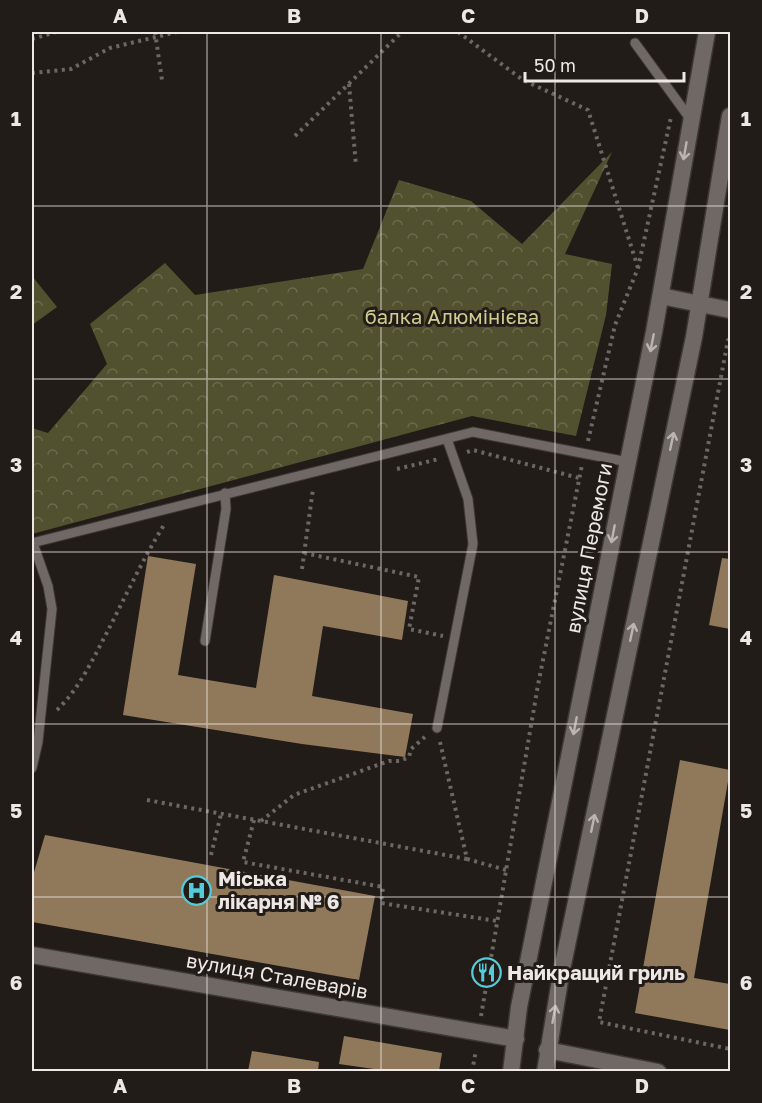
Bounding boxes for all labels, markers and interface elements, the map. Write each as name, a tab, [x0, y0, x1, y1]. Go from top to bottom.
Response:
text: A	[113, 3, 127, 27]
text: B	[287, 3, 301, 27]
text: C	[461, 3, 475, 27]
text: D	[635, 3, 649, 27]
scale bar	[525, 45, 684, 83]
text: 50 m	[534, 54, 576, 76]
text: 1	[11, 106, 21, 130]
text: 1	[741, 106, 751, 130]
one-way arrow	[680, 141, 691, 160]
text: 2	[10, 279, 22, 303]
text: 2	[740, 279, 752, 303]
park label: балка Алюмінієва	[365, 304, 539, 328]
one-way arrow	[646, 333, 657, 352]
one-way arrow	[667, 432, 678, 451]
text: 3	[10, 452, 22, 476]
text: 3	[740, 452, 752, 476]
street label: вулиця Перемоги	[560, 461, 616, 635]
one-way arrow	[607, 524, 618, 544]
one-way arrow	[627, 622, 638, 642]
text: 4	[10, 625, 22, 649]
text: 4	[740, 625, 752, 649]
one-way arrow	[569, 715, 580, 735]
text: 5	[10, 798, 22, 822]
text: 5	[740, 798, 752, 822]
one-way arrow	[587, 813, 599, 832]
place label: Мiська лiкарня № 6	[218, 866, 340, 913]
hospital icon: Мiська лiкарня № 6	[181, 874, 213, 906]
street label: вулиця Сталеварів	[185, 947, 370, 1003]
restaurant icon: Найкращий гриль	[470, 957, 502, 989]
place label: Найкращий гриль	[507, 960, 685, 984]
text: 6	[10, 970, 22, 994]
text: 6	[740, 970, 752, 994]
one-way arrow	[549, 1004, 560, 1024]
text: A	[113, 1073, 127, 1097]
text: B	[287, 1073, 301, 1097]
text: C	[461, 1073, 475, 1097]
text: D	[635, 1073, 649, 1097]

